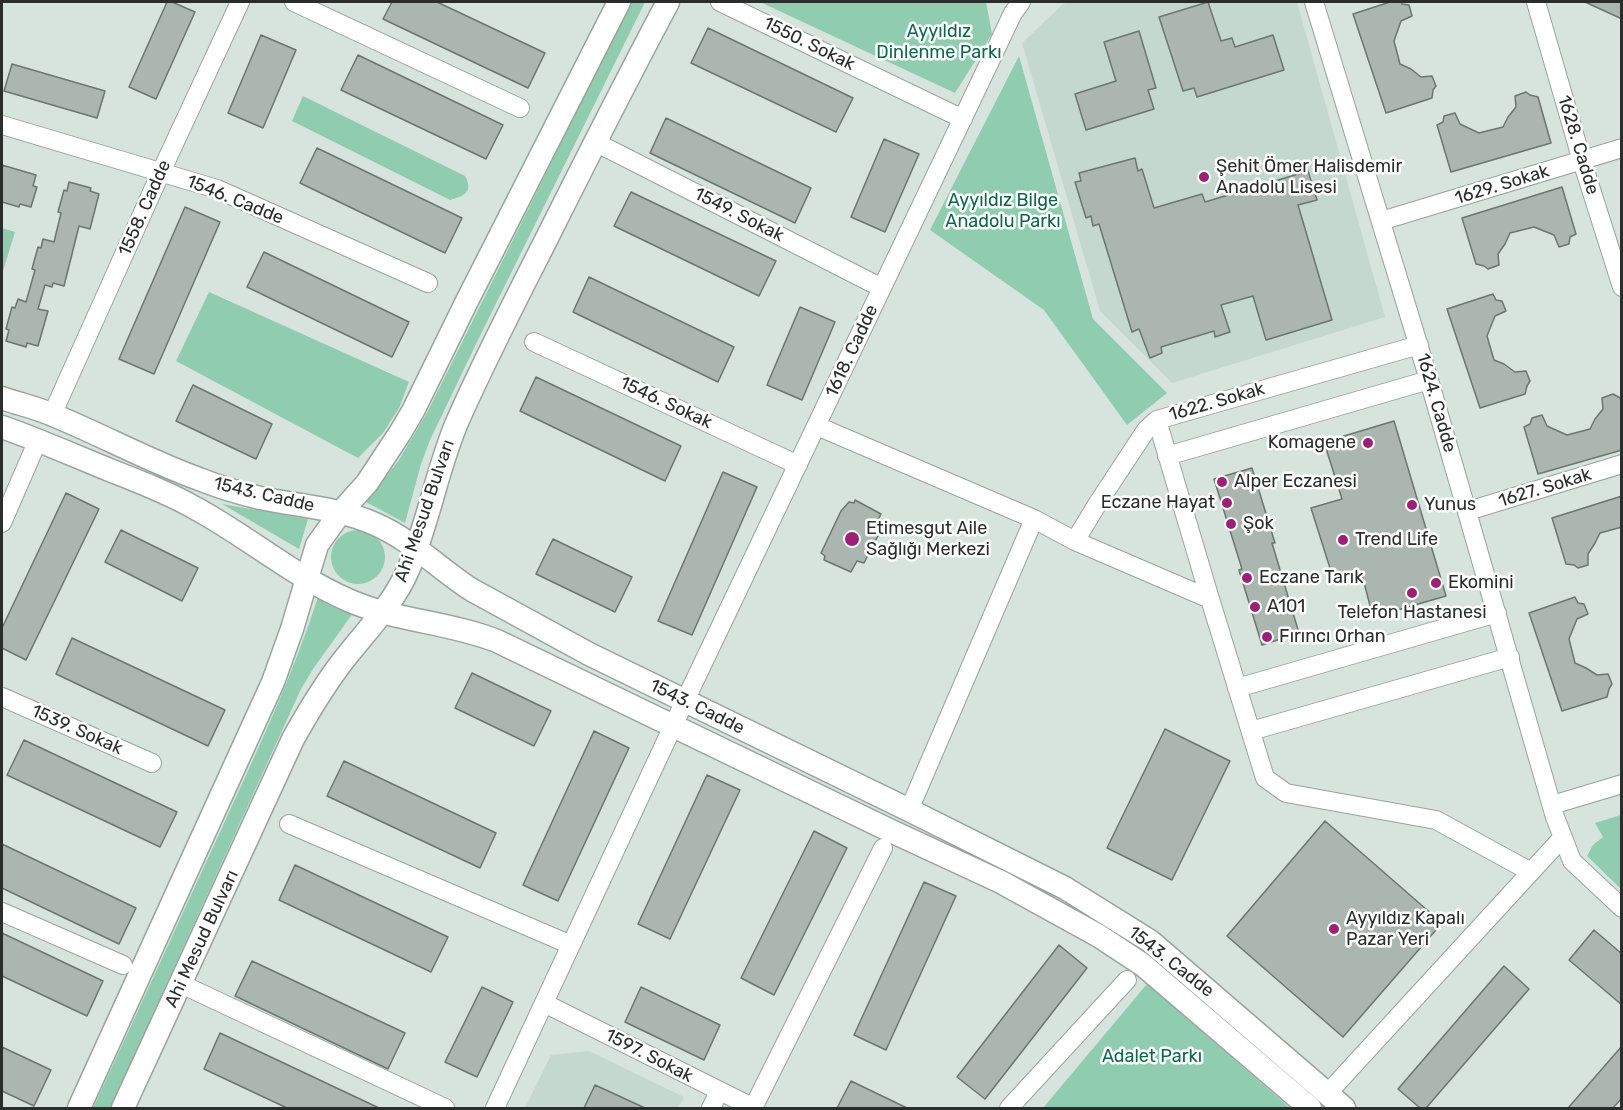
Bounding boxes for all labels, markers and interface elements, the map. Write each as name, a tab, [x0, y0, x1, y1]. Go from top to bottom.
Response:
street label: 1550. Sokak	[760, 13, 858, 75]
park label: Ayyıldız Dinlenme Parkı	[876, 21, 1002, 63]
street label: 1628. Cadde	[1553, 93, 1603, 197]
place label: Şehit Ömer Halisdemir Anadolu Lisesi	[1216, 156, 1402, 198]
street label: 1558. Cadde	[114, 157, 176, 259]
street label: 1629. Sokak	[1452, 160, 1552, 210]
marker: Şehit Ömer Halisdemir Anadolu Lisesi	[1197, 170, 1211, 184]
street label: 1546. Cadde	[183, 171, 287, 229]
street label: 1549. Sokak	[691, 183, 787, 247]
park label: Ayyıldız Bilge Anadolu Parkı	[945, 190, 1061, 232]
street label: 1618. Cadde	[821, 301, 883, 401]
street label: 1624. Cadde	[1412, 351, 1460, 455]
street label: 1546. Sokak	[616, 372, 716, 434]
street label: 1622. Sokak	[1167, 378, 1267, 426]
place label: Komagene	[1268, 432, 1356, 454]
marker: Komagene	[1361, 436, 1375, 450]
street label: Ahi Mesud Bulvarı	[390, 437, 460, 585]
street label: 1627. Sokak	[1496, 464, 1594, 512]
place label: Alper Eczanesi	[1234, 471, 1357, 493]
street label: 1543. Cadde	[212, 473, 316, 517]
marker: Alper Eczanesi	[1215, 475, 1229, 489]
place label: Eczane Hayat	[1101, 492, 1215, 514]
place label: Yunus	[1424, 494, 1476, 516]
marker: Eczane Hayat	[1220, 496, 1234, 510]
marker: Yunus	[1405, 498, 1419, 512]
place label: Şok	[1243, 513, 1274, 535]
marker: Şok	[1224, 517, 1238, 531]
place label: Etimesgut Aile Sağlığı Merkezi	[866, 518, 990, 560]
place label: Trend Life	[1355, 529, 1438, 551]
marker: Etimesgut Aile Sağlığı Merkezi	[843, 530, 861, 548]
marker: Trend Life	[1336, 533, 1350, 547]
place label: Eczane Tarık	[1259, 567, 1363, 589]
marker: Eczane Tarık	[1240, 571, 1254, 585]
place label: Ekomini	[1448, 572, 1514, 594]
marker: Ekomini	[1429, 576, 1443, 590]
marker: Telefon Hastanesi	[1405, 586, 1419, 600]
place label: A101	[1267, 596, 1305, 618]
marker: A101	[1248, 600, 1262, 614]
place label: Telefon Hastanesi	[1337, 602, 1487, 624]
place label: Fırıncı Orhan	[1279, 626, 1386, 648]
marker: Fırıncı Orhan	[1260, 630, 1274, 644]
street label: 1543. Cadde	[646, 675, 748, 739]
street label: 1539. Sokak	[28, 700, 126, 760]
street label: Ahi Mesud Bulvarı	[161, 867, 243, 1011]
place label: Ayyıldız Kapalı Pazar Yeri	[1346, 908, 1465, 950]
street label: 1543. Cadde	[1124, 922, 1218, 1002]
marker: Ayyıldız Kapalı Pazar Yeri	[1327, 922, 1341, 936]
street label: 1597. Sokak	[601, 1025, 697, 1087]
park label: Adalet Parkı	[1102, 1046, 1202, 1068]

